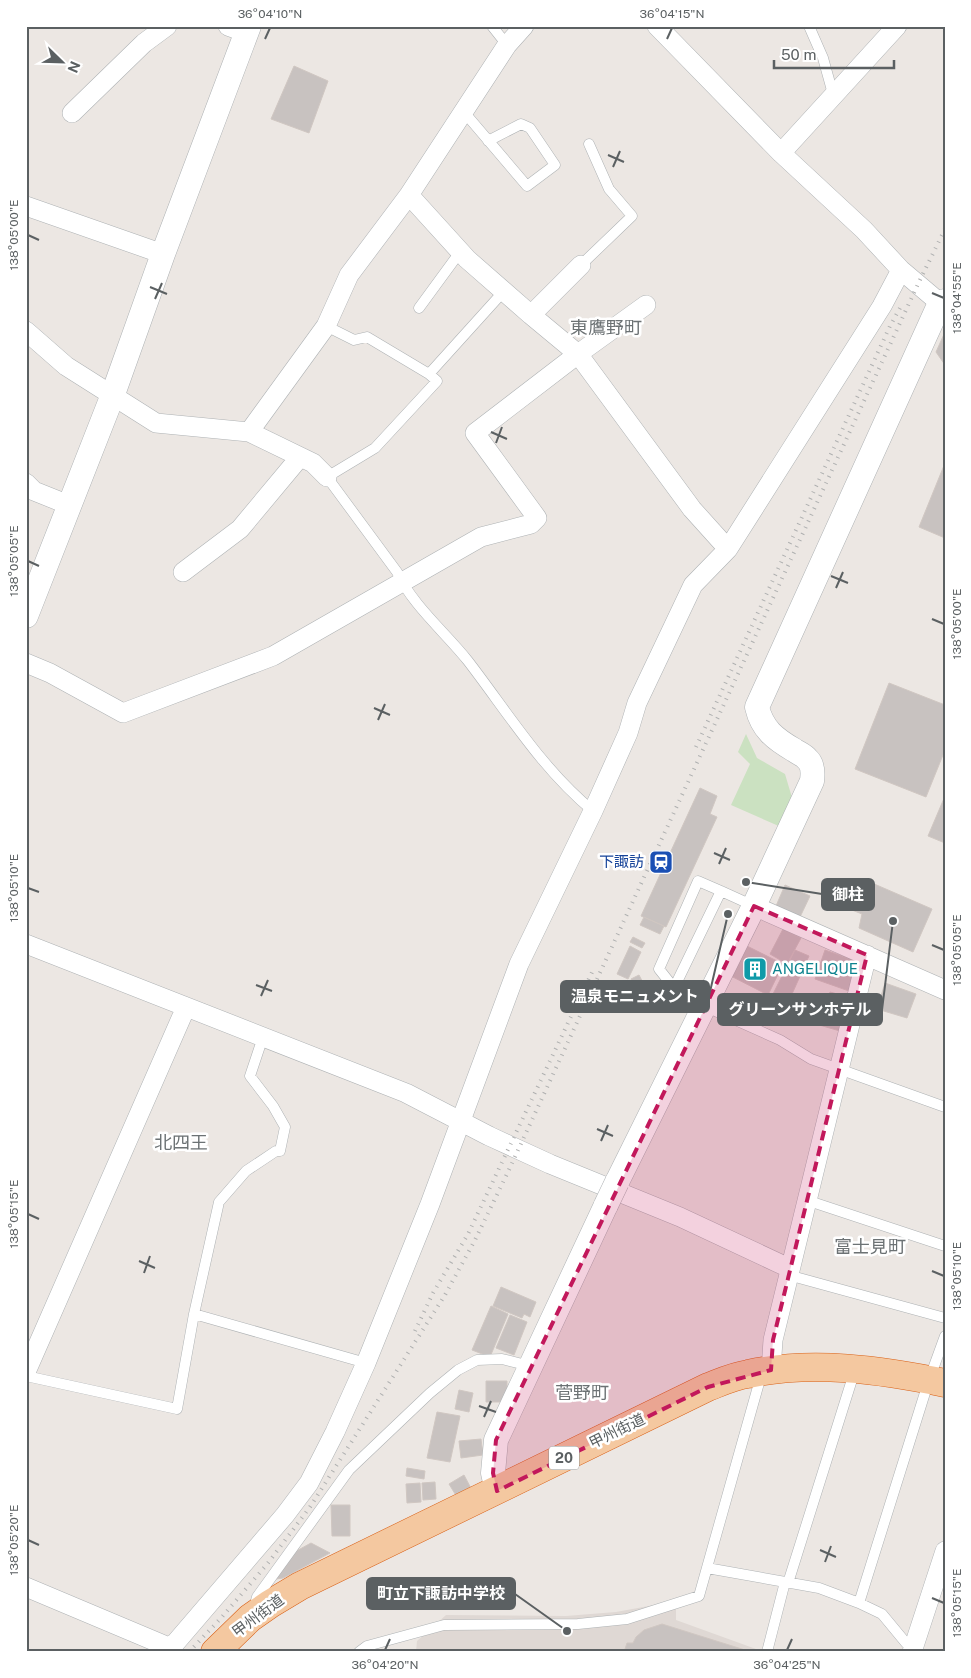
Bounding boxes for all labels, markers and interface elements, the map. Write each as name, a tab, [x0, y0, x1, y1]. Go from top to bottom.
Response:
text: 36°04'10"N	[238, 7, 302, 21]
text: 36°04'15"N	[639, 7, 705, 21]
north arrow	[38, 38, 88, 88]
scale bar	[774, 38, 894, 70]
text: 50 m	[781, 46, 816, 63]
text: N	[64, 59, 83, 75]
text: 138°05'00"E	[7, 200, 21, 270]
text: 138°04'55"E	[950, 262, 964, 334]
district label: 東鷹野町	[570, 317, 642, 338]
text: 138°05'05"E	[7, 525, 21, 597]
text: 138°05'00"E	[950, 589, 964, 659]
station icon: 下諏訪	[648, 849, 674, 875]
place label: 下諏訪	[599, 853, 644, 870]
text: 138°05'10"E	[7, 854, 21, 922]
callout: 御柱	[822, 879, 874, 910]
text: 御柱	[832, 885, 864, 904]
text: 138°05'05"E	[950, 914, 964, 986]
building icon: ANGELIQUE	[742, 956, 768, 982]
place label: ANGELIQUE	[772, 960, 858, 977]
callout: 温泉モニュメント	[561, 981, 709, 1012]
text: 温泉モニュメント	[571, 987, 699, 1006]
callout: グリーンサンホテル	[718, 994, 882, 1025]
text: グリーンサンホテル	[728, 1000, 872, 1019]
district label: 北四王	[154, 1132, 208, 1153]
text: 138°05'15"E	[7, 1180, 21, 1248]
district label: 富士見町	[834, 1236, 906, 1257]
text: 138°05'10"E	[950, 1242, 964, 1310]
district label: 菅野町	[555, 1382, 609, 1403]
street label: 甲州街道	[586, 1410, 647, 1451]
road number: 20	[549, 1446, 579, 1470]
text: 138°05'20"E	[7, 1505, 21, 1575]
text: 138°05'15"E	[950, 1569, 964, 1637]
callout: 町立下諏訪中学校	[367, 1578, 515, 1609]
text: 町立下諏訪中学校	[377, 1584, 505, 1603]
street label: 甲州街道	[229, 1591, 287, 1640]
text: 36°04'20"N	[352, 1658, 419, 1672]
text: 36°04'25"N	[753, 1658, 821, 1672]

